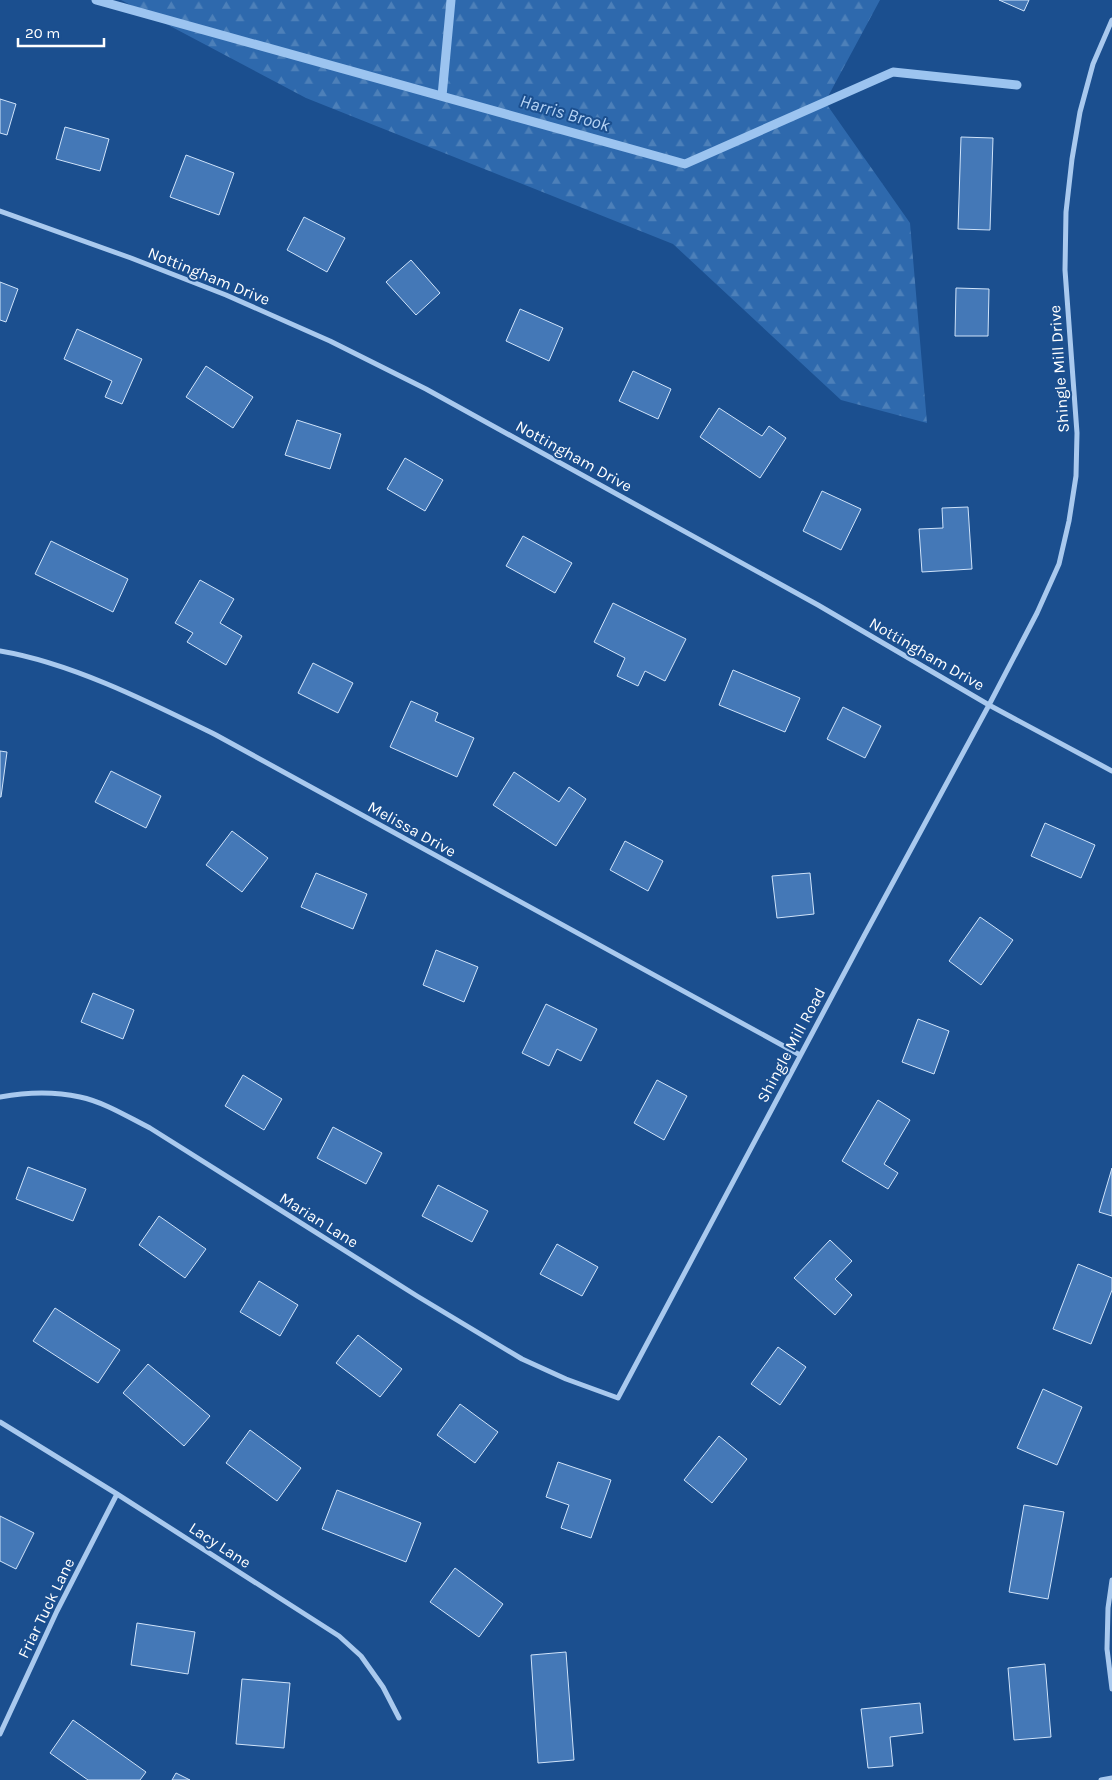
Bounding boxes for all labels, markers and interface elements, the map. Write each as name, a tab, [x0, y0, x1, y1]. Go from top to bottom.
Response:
scale bar	[18, 15, 104, 47]
text: 20 m	[25, 24, 60, 42]
water label: Harris Brook	[517, 90, 613, 137]
street label: Nottingham Drive	[145, 243, 273, 309]
street label: Shingle Mill Drive	[1045, 305, 1073, 433]
street label: Nottingham Drive	[513, 416, 635, 496]
street label: Nottingham Drive	[866, 613, 988, 695]
street label: Melissa Drive	[365, 797, 459, 861]
street label: Shingle Mill Road	[753, 984, 829, 1106]
street label: Marian Lane	[276, 1188, 362, 1252]
street label: Lacy Lane	[185, 1518, 255, 1572]
street label: Friar Tuck Lane	[14, 1555, 78, 1661]

